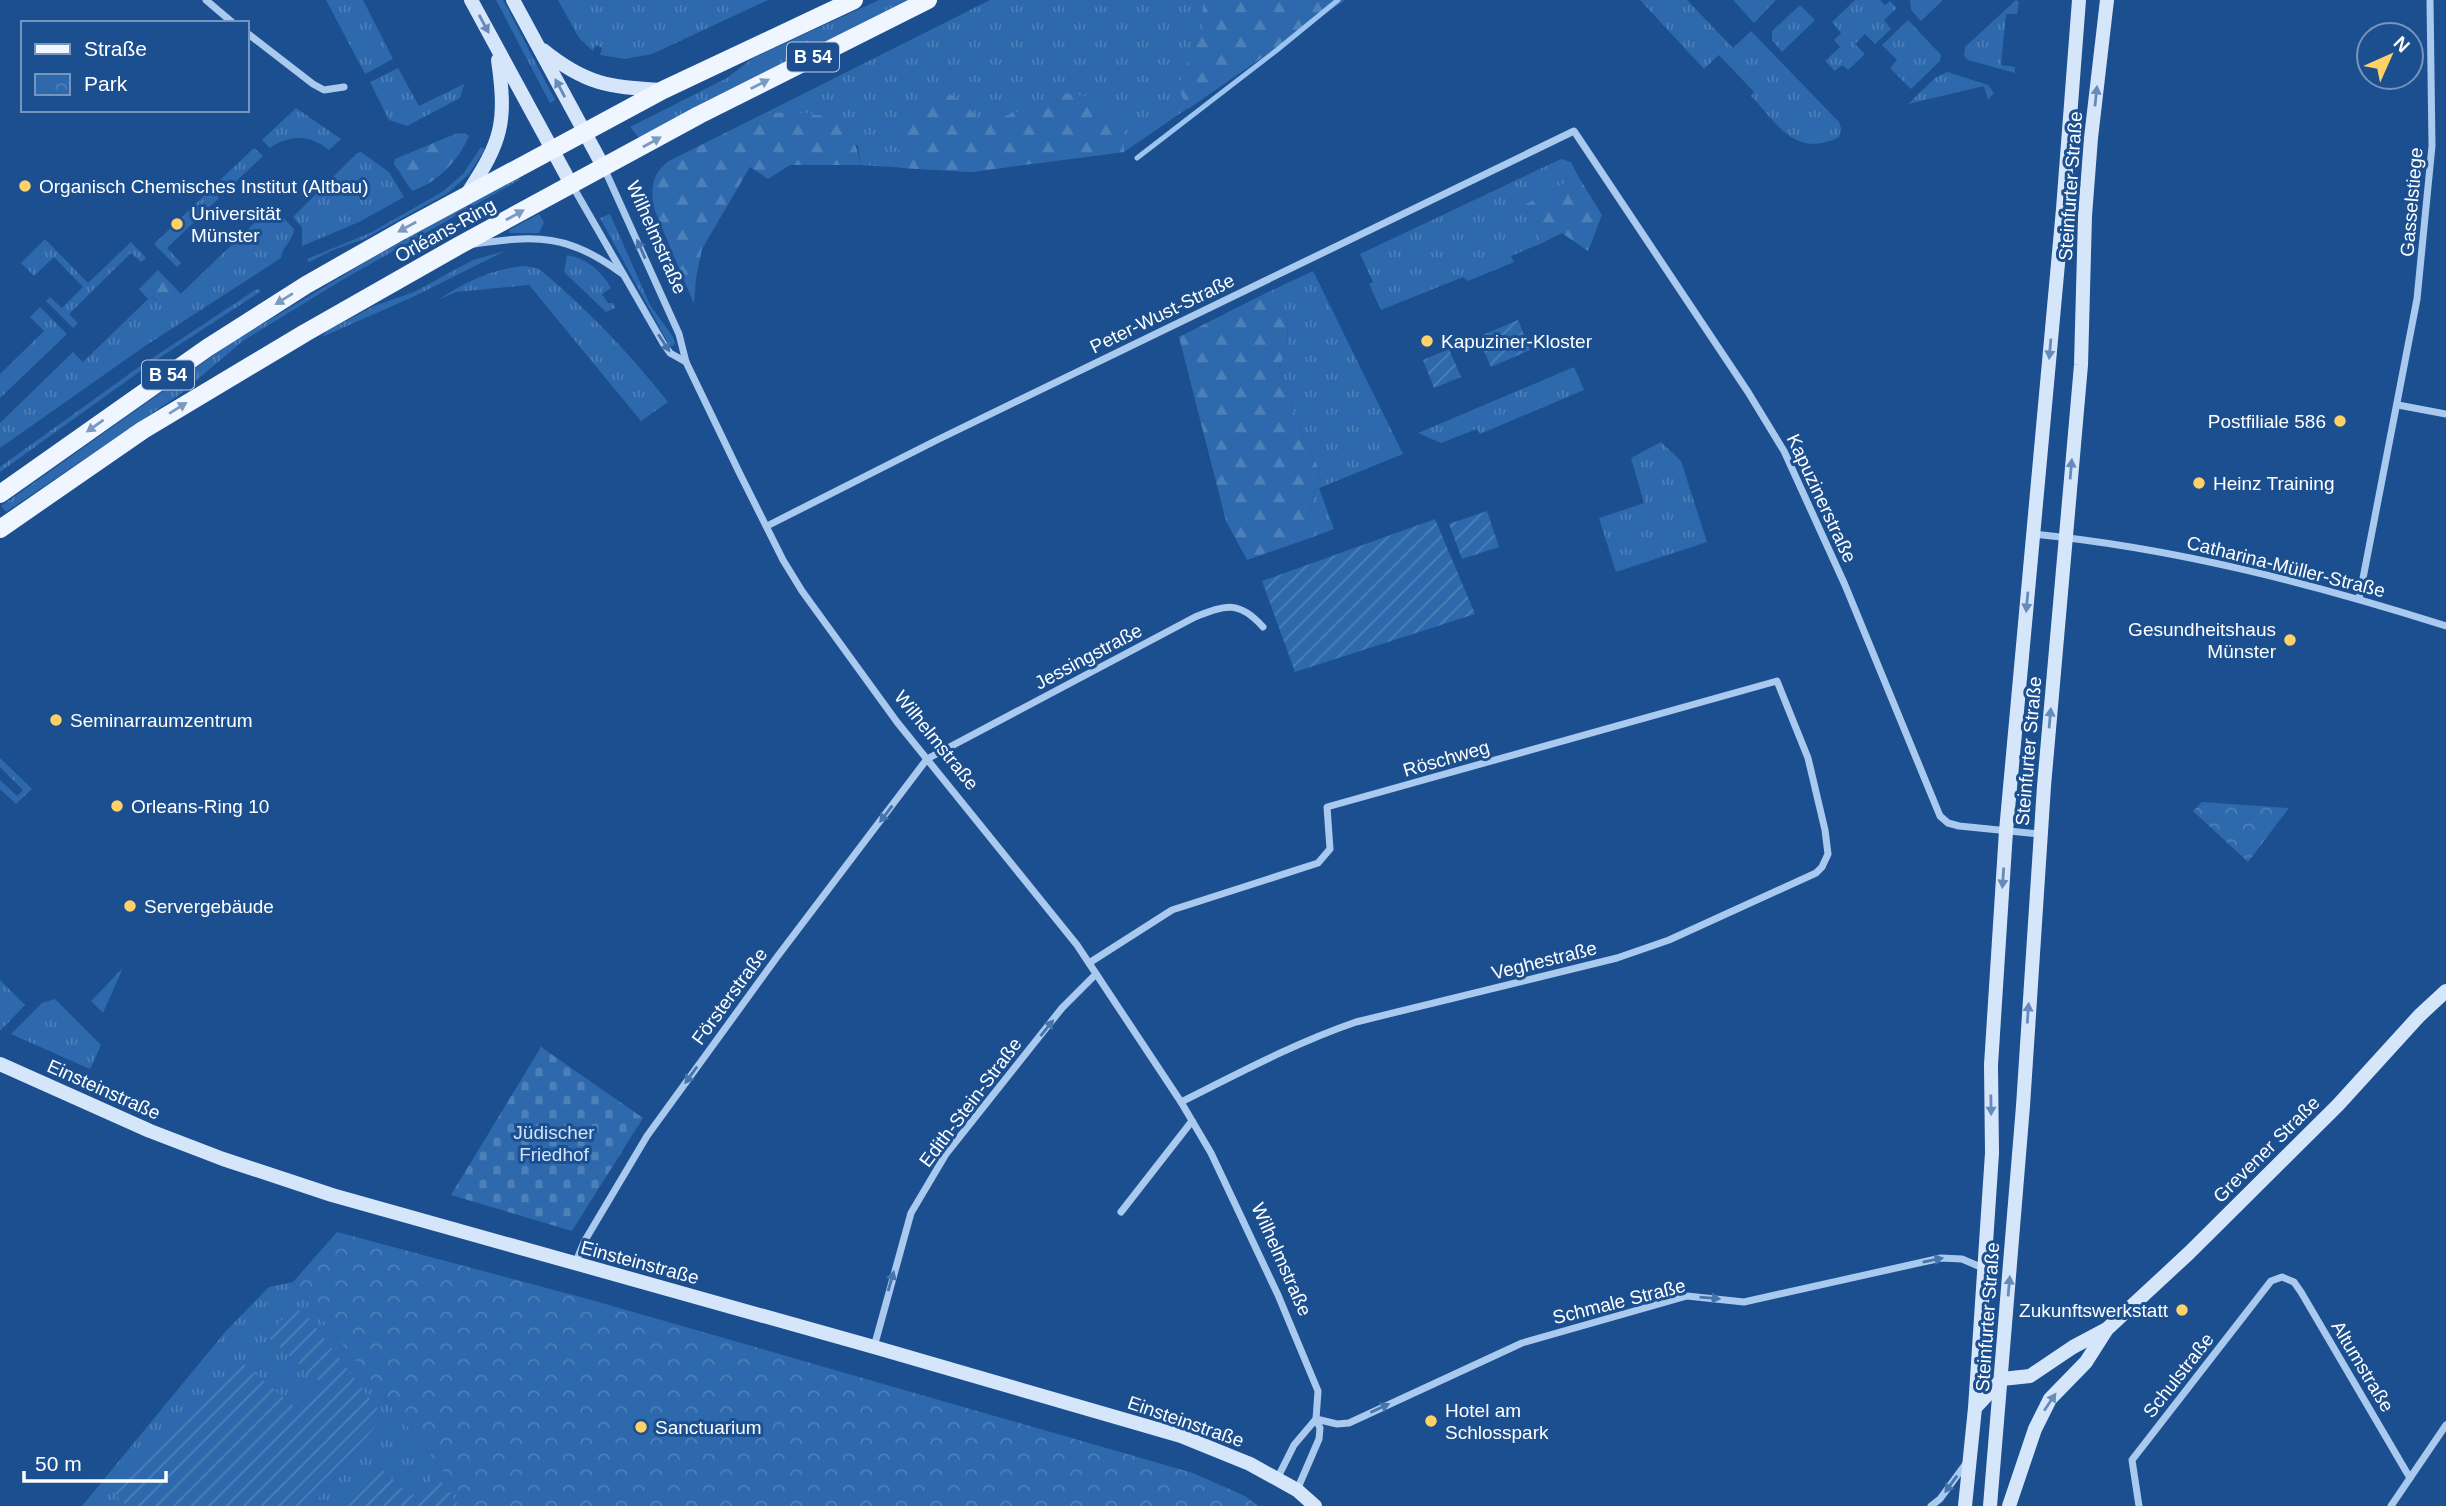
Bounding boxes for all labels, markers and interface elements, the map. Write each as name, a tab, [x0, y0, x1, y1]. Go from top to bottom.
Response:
one-way arrow	[478, 14, 489, 34]
legend	[21, 21, 248, 112]
north arrow	[2355, 21, 2425, 91]
text: N	[2389, 32, 2414, 57]
text: Straße	[84, 37, 147, 60]
road number: B 54	[787, 42, 839, 72]
text: Park	[84, 72, 128, 95]
one-way arrow	[554, 78, 566, 98]
one-way arrow	[750, 79, 770, 90]
one-way arrow	[2091, 85, 2102, 107]
street label: Steinfurter Straße	[2055, 111, 2086, 262]
one-way arrow	[642, 136, 661, 148]
street label: Gasselstiege	[2396, 146, 2427, 258]
place label: Organisch Chemisches Institut (Altbau)	[39, 176, 368, 197]
street label: Wilhelmstraße	[622, 177, 691, 297]
marker: Organisch Chemisches Institut (Altbau)	[17, 178, 33, 194]
street label: Orléans-Ring	[391, 194, 499, 267]
place label: Universität Münster	[191, 203, 281, 246]
one-way arrow	[505, 209, 524, 221]
marker: Universität Münster	[169, 216, 185, 232]
one-way arrow	[398, 221, 417, 233]
one-way arrow	[635, 238, 646, 259]
street label: Peter-Wust-Straße	[1087, 269, 1238, 358]
one-way arrow	[274, 293, 293, 306]
place label: Kapuziner-Kloster	[1441, 331, 1593, 352]
marker: Kapuziner-Kloster	[1419, 333, 1435, 349]
one-way arrow	[657, 334, 671, 352]
one-way arrow	[2044, 338, 2055, 360]
road number: B 54	[142, 360, 194, 390]
one-way arrow	[169, 402, 188, 415]
place label: Postfiliale 586	[2208, 411, 2326, 432]
marker: Postfiliale 586	[2332, 413, 2348, 429]
one-way arrow	[86, 419, 104, 433]
street label: Kapuzinerstraße	[1783, 431, 1861, 566]
one-way arrow	[2066, 458, 2077, 480]
place label: Heinz Training	[2213, 473, 2334, 494]
marker: Heinz Training	[2191, 475, 2207, 491]
street label: Catharina-Müller-Straße	[2184, 532, 2387, 601]
one-way arrow	[2021, 591, 2032, 613]
street label: Jessingstraße	[1031, 619, 1145, 693]
place label: Gesundheitshaus Münster	[2128, 619, 2277, 662]
marker: Gesundheitshaus Münster	[2282, 632, 2298, 648]
street label: Steinfurter Straße	[2012, 675, 2045, 827]
street label: Wilhelmstraße	[890, 687, 983, 794]
one-way arrow	[2045, 707, 2056, 729]
place label: Seminarraumzentrum	[70, 710, 253, 731]
marker: Seminarraumzentrum	[48, 712, 64, 728]
street label: Röschweg	[1401, 736, 1492, 781]
place label: Orleans-Ring 10	[131, 796, 269, 817]
marker: Orleans-Ring 10	[109, 798, 125, 814]
one-way arrow	[879, 805, 893, 823]
one-way arrow	[1997, 867, 2008, 889]
place label: Servergebäude	[144, 896, 274, 917]
marker: Servergebäude	[122, 898, 138, 914]
street label: Veghestraße	[1489, 937, 1599, 984]
street label: Försterstraße	[687, 944, 771, 1049]
one-way arrow	[2023, 1002, 2034, 1024]
one-way arrow	[1039, 1019, 1054, 1037]
street label: Edith-Stein-Straße	[915, 1034, 1026, 1171]
street label: Einsteinstraße	[44, 1055, 164, 1124]
one-way arrow	[685, 1066, 699, 1084]
street label: Grevener Straße	[2209, 1092, 2324, 1207]
one-way arrow	[1985, 1094, 1997, 1116]
park label: Jüdischer Friedhof	[513, 1122, 595, 1165]
street label: Wilhelmstraße	[1247, 1199, 1316, 1319]
street label: Einsteinstraße	[578, 1237, 701, 1288]
street label: Steinfurter Straße	[1972, 1242, 2003, 1393]
one-way arrow	[1922, 1255, 1944, 1266]
one-way arrow	[887, 1270, 897, 1291]
street label: Schmale Straße	[1550, 1275, 1688, 1328]
one-way arrow	[2003, 1275, 2014, 1297]
one-way arrow	[1699, 1293, 1721, 1304]
place label: Zukunftswerkstatt	[2019, 1300, 2169, 1321]
marker: Zukunftswerkstatt	[2174, 1302, 2190, 1318]
street label: Altumstraße	[2327, 1317, 2398, 1416]
street label: Schulstraße	[2139, 1329, 2218, 1422]
street label: Einsteinstraße	[1125, 1392, 1247, 1451]
one-way arrow	[2043, 1393, 2057, 1411]
place label: Hotel am Schlosspark	[1445, 1400, 1549, 1443]
one-way arrow	[1370, 1402, 1391, 1413]
marker: Hotel am Schlosspark	[1423, 1413, 1439, 1429]
place label: Sanctuarium	[655, 1417, 762, 1438]
marker: Sanctuarium	[633, 1419, 649, 1435]
scale bar	[24, 1440, 166, 1484]
text: 50 m	[35, 1452, 82, 1475]
one-way arrow	[1944, 1474, 1958, 1493]

